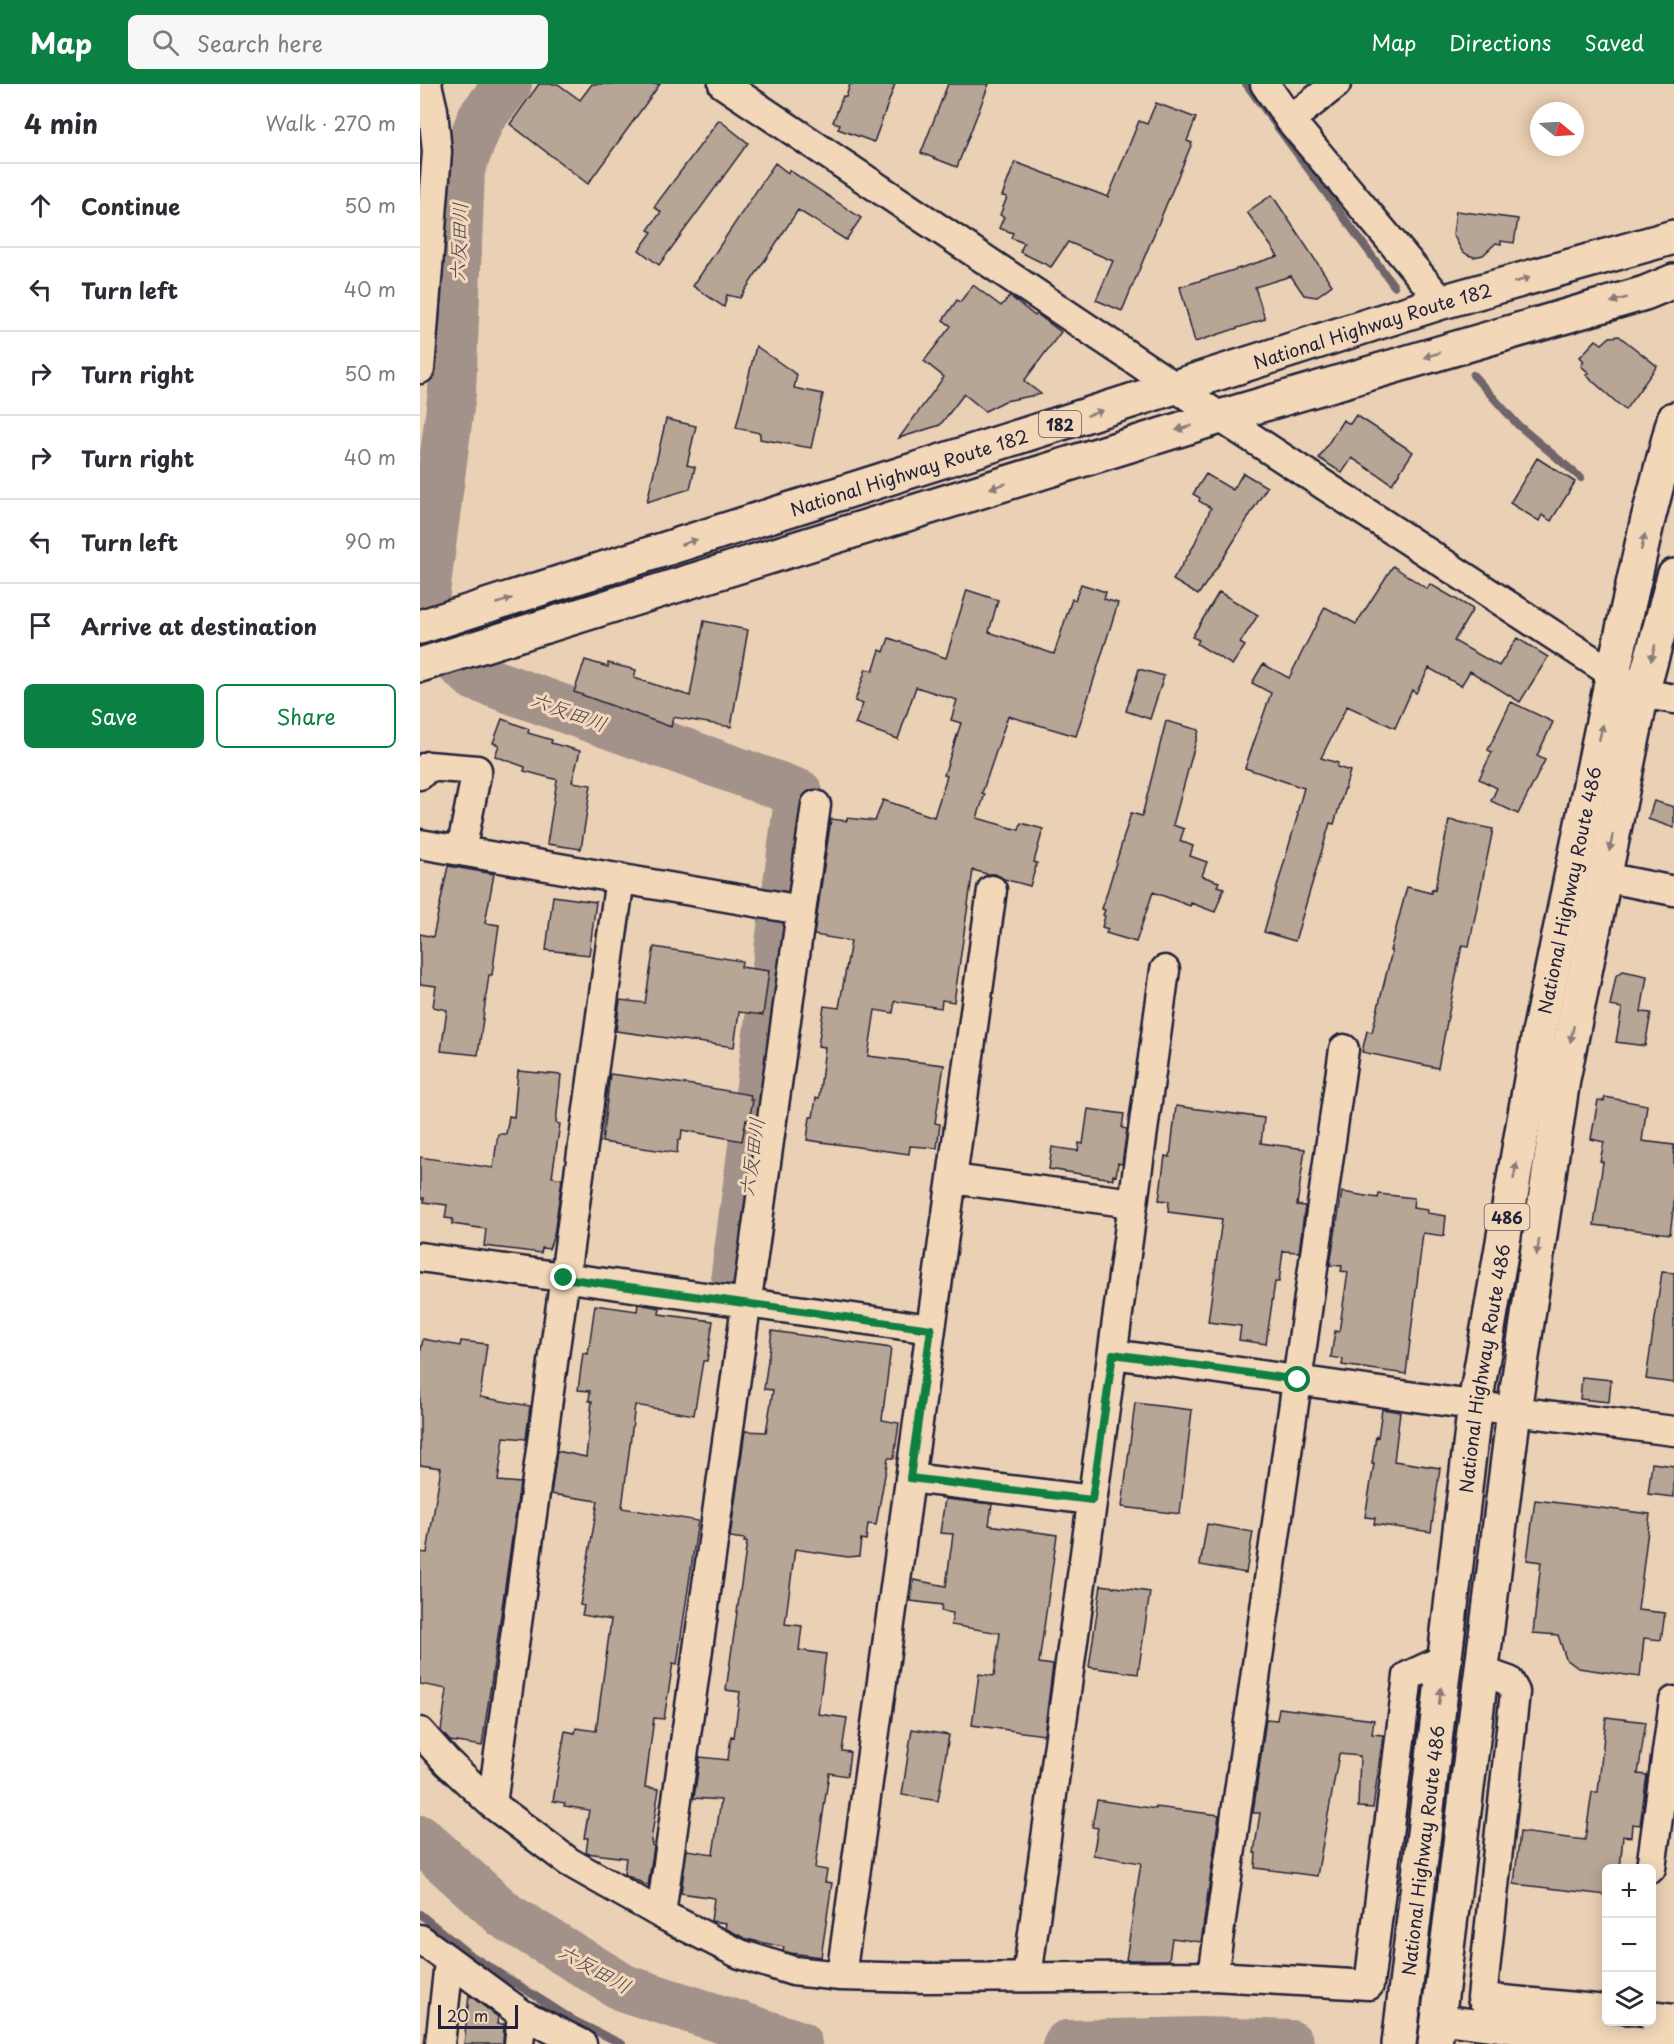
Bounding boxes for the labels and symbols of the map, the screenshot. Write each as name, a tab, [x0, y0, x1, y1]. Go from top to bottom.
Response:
north arrow	[1530, 102, 1584, 156]
water label: 六反田川	[442, 202, 474, 282]
street label: National Highway Route 182	[1250, 275, 1494, 375]
one-way arrow	[1513, 275, 1531, 284]
one-way arrow	[1610, 296, 1628, 305]
one-way arrow	[1423, 351, 1441, 360]
one-way arrow	[1086, 408, 1104, 417]
road number: 182	[1039, 411, 1081, 437]
street label: National Highway Route 182	[786, 421, 1031, 522]
one-way arrow	[1175, 424, 1193, 433]
one-way arrow	[989, 482, 1007, 491]
one-way arrow	[1638, 533, 1648, 551]
one-way arrow	[680, 536, 698, 546]
one-way arrow	[495, 595, 513, 605]
one-way arrow	[1648, 644, 1657, 662]
water label: 六反田川	[526, 683, 612, 739]
one-way arrow	[1596, 723, 1606, 741]
street label: National Highway Route 486	[1530, 764, 1607, 1016]
one-way arrow	[1606, 834, 1615, 853]
one-way arrow	[1567, 1025, 1576, 1044]
water label: 六反田川	[731, 1115, 771, 1199]
one-way arrow	[1511, 1161, 1520, 1180]
road number: 486	[1484, 1204, 1530, 1230]
one-way arrow	[1533, 1238, 1542, 1257]
street label: National Highway Route 486	[1451, 1242, 1516, 1494]
route end	[550, 1264, 576, 1290]
route start	[1284, 1366, 1310, 1392]
one-way arrow	[1435, 1687, 1445, 1706]
street label: National Highway Route 486	[1394, 1724, 1450, 1977]
water label: 六反田川	[553, 1935, 637, 2001]
scale bar	[438, 2002, 518, 2030]

